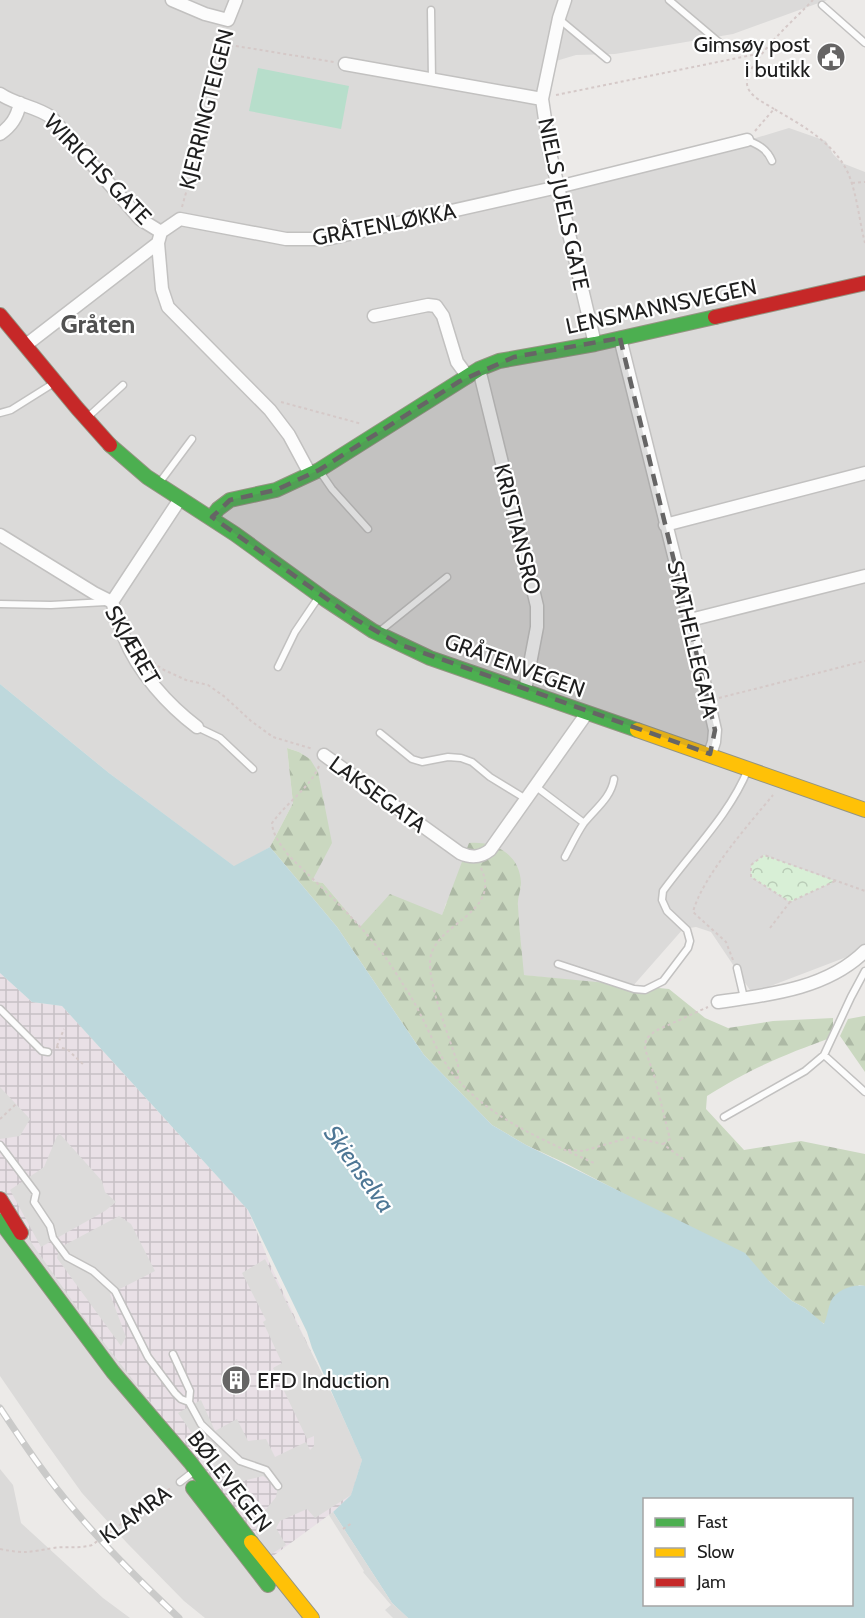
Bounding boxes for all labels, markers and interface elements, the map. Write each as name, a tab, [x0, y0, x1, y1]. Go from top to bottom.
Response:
street label: KJERRINGTEIGEN	[173, 26, 239, 192]
place label: Gimsøy post i butikk	[693, 31, 811, 83]
public building icon: Gimsøy post i butikk	[815, 41, 847, 73]
street label: WIRICHS GATE	[38, 108, 157, 230]
street label: NIELS JUELS GATE	[532, 115, 595, 293]
street label: GRÅTENLØKKA	[310, 197, 459, 252]
street label: LENSMANNSVEGEN	[563, 273, 759, 340]
district label: Gråten	[61, 308, 135, 340]
street label: KRISTIANSRO	[488, 461, 547, 597]
street label: STATHELLEGATA	[661, 558, 724, 721]
street label: SKJÆRET	[99, 601, 166, 690]
street label: GRÅTENVEGEN	[441, 628, 589, 703]
street label: LAKSEGATA	[324, 750, 432, 839]
water label: Skienselva	[318, 1119, 401, 1218]
building icon: EFD Induction	[220, 1364, 252, 1396]
place label: EFD Induction	[257, 1367, 390, 1394]
street label: BØLEVEGEN	[182, 1425, 278, 1537]
street label: KLAMRA	[94, 1479, 177, 1549]
legend	[643, 1498, 853, 1606]
text: Fast	[697, 1511, 728, 1533]
text: Slow	[697, 1541, 734, 1563]
text: Jam	[696, 1571, 726, 1593]

